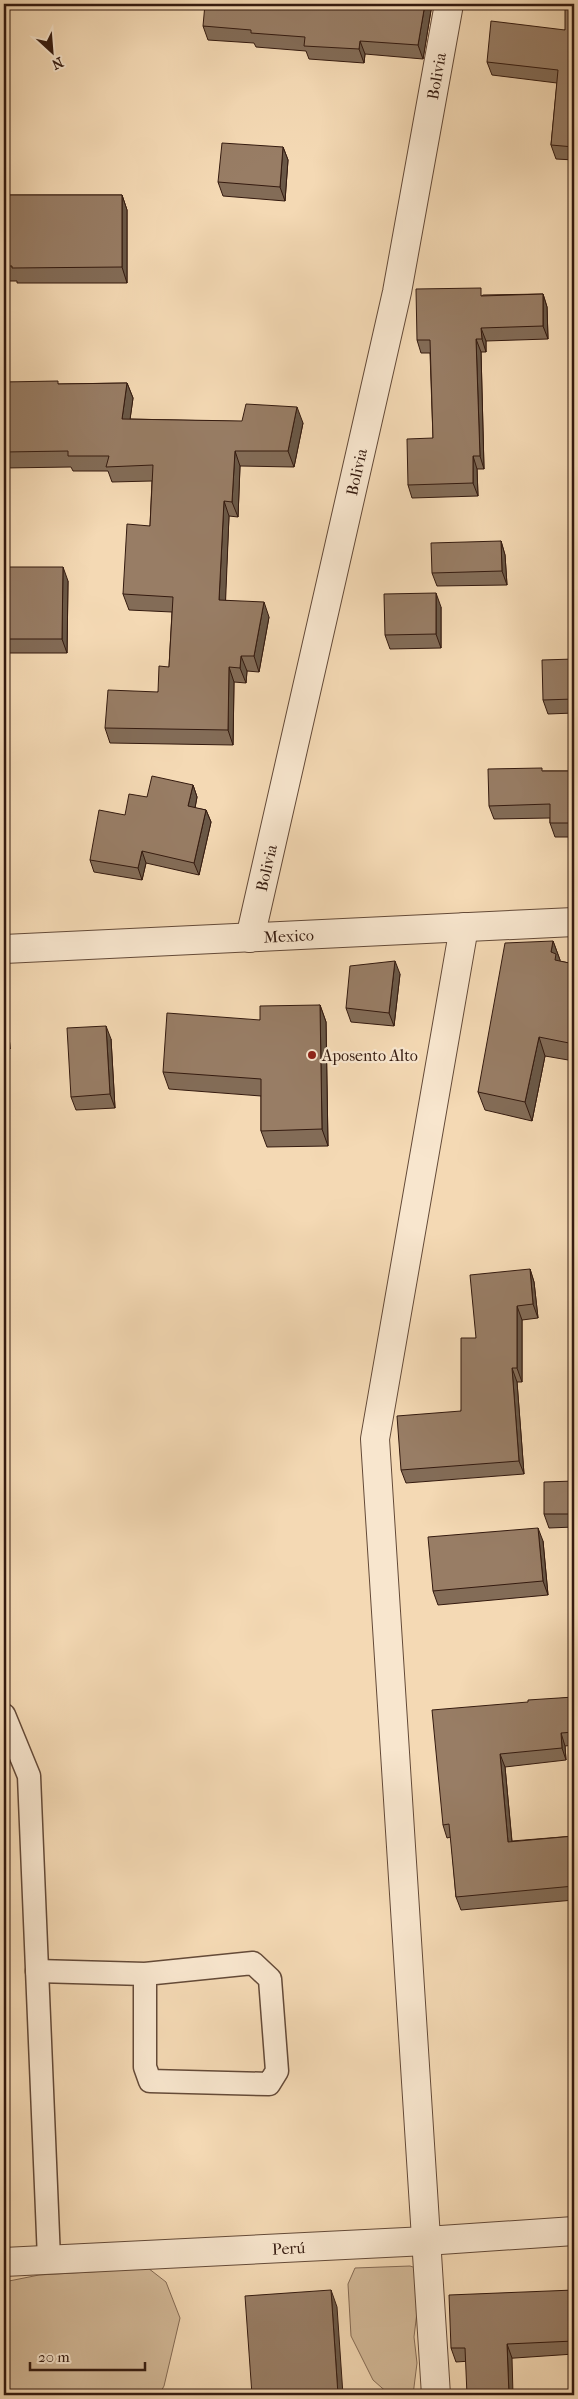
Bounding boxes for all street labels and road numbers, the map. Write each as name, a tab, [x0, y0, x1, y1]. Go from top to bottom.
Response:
street label: Bolivia	[423, 50, 450, 101]
street label: Bolivia	[342, 446, 371, 497]
street label: Bolivia	[252, 842, 281, 893]
street label: Mexico	[263, 925, 314, 947]
street label: Perú	[272, 2238, 306, 2259]

